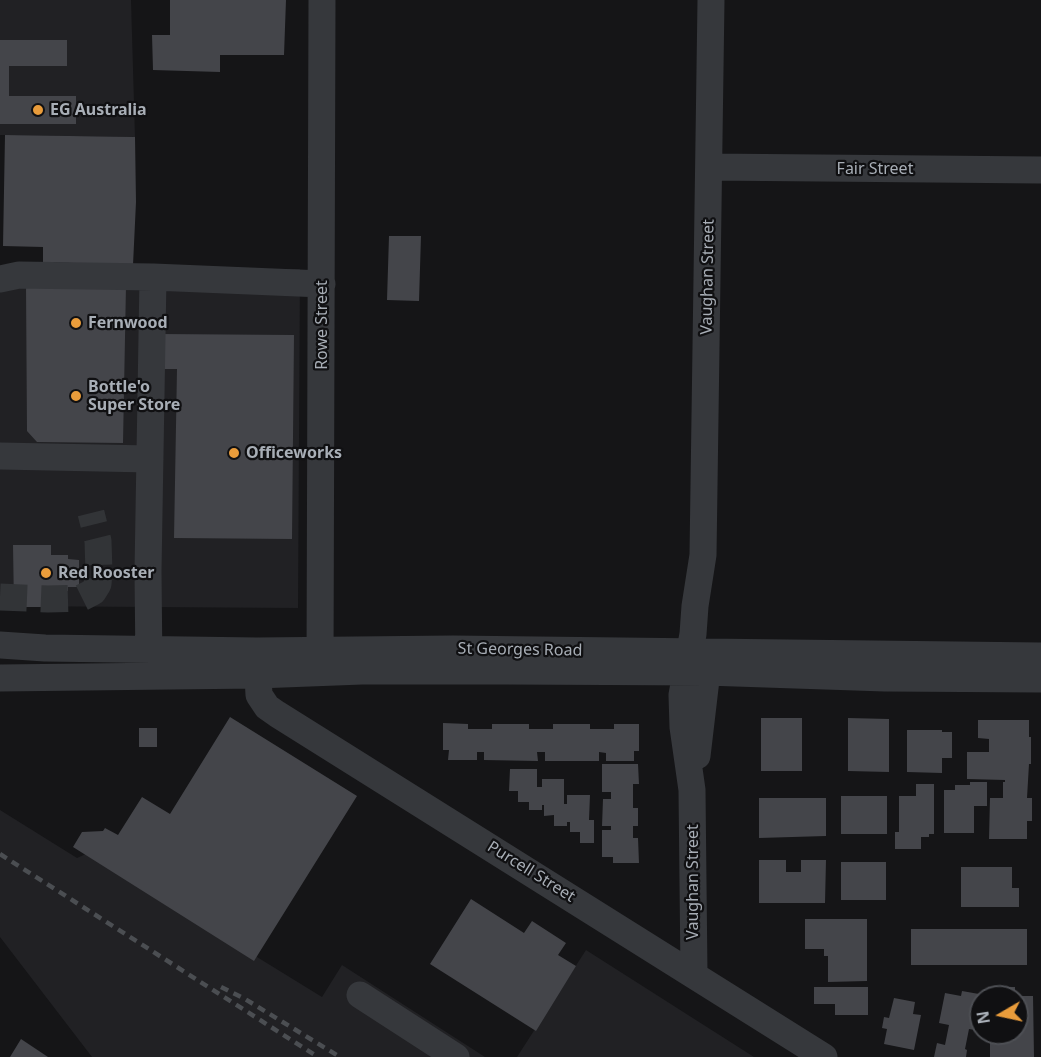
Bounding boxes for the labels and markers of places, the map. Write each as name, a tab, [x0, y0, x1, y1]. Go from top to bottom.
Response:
place label: EG Australia	[50, 100, 147, 120]
marker: EG Australia	[31, 103, 45, 117]
place label: Fernwood	[88, 313, 168, 333]
marker: Fernwood	[69, 316, 83, 330]
place label: Bottle'o Super Store	[88, 377, 180, 415]
marker: Bottle'o Super Store	[69, 389, 83, 403]
place label: Officeworks	[246, 443, 342, 463]
marker: Officeworks	[227, 446, 241, 460]
place label: Red Rooster	[58, 563, 154, 583]
marker: Red Rooster	[39, 566, 53, 580]

